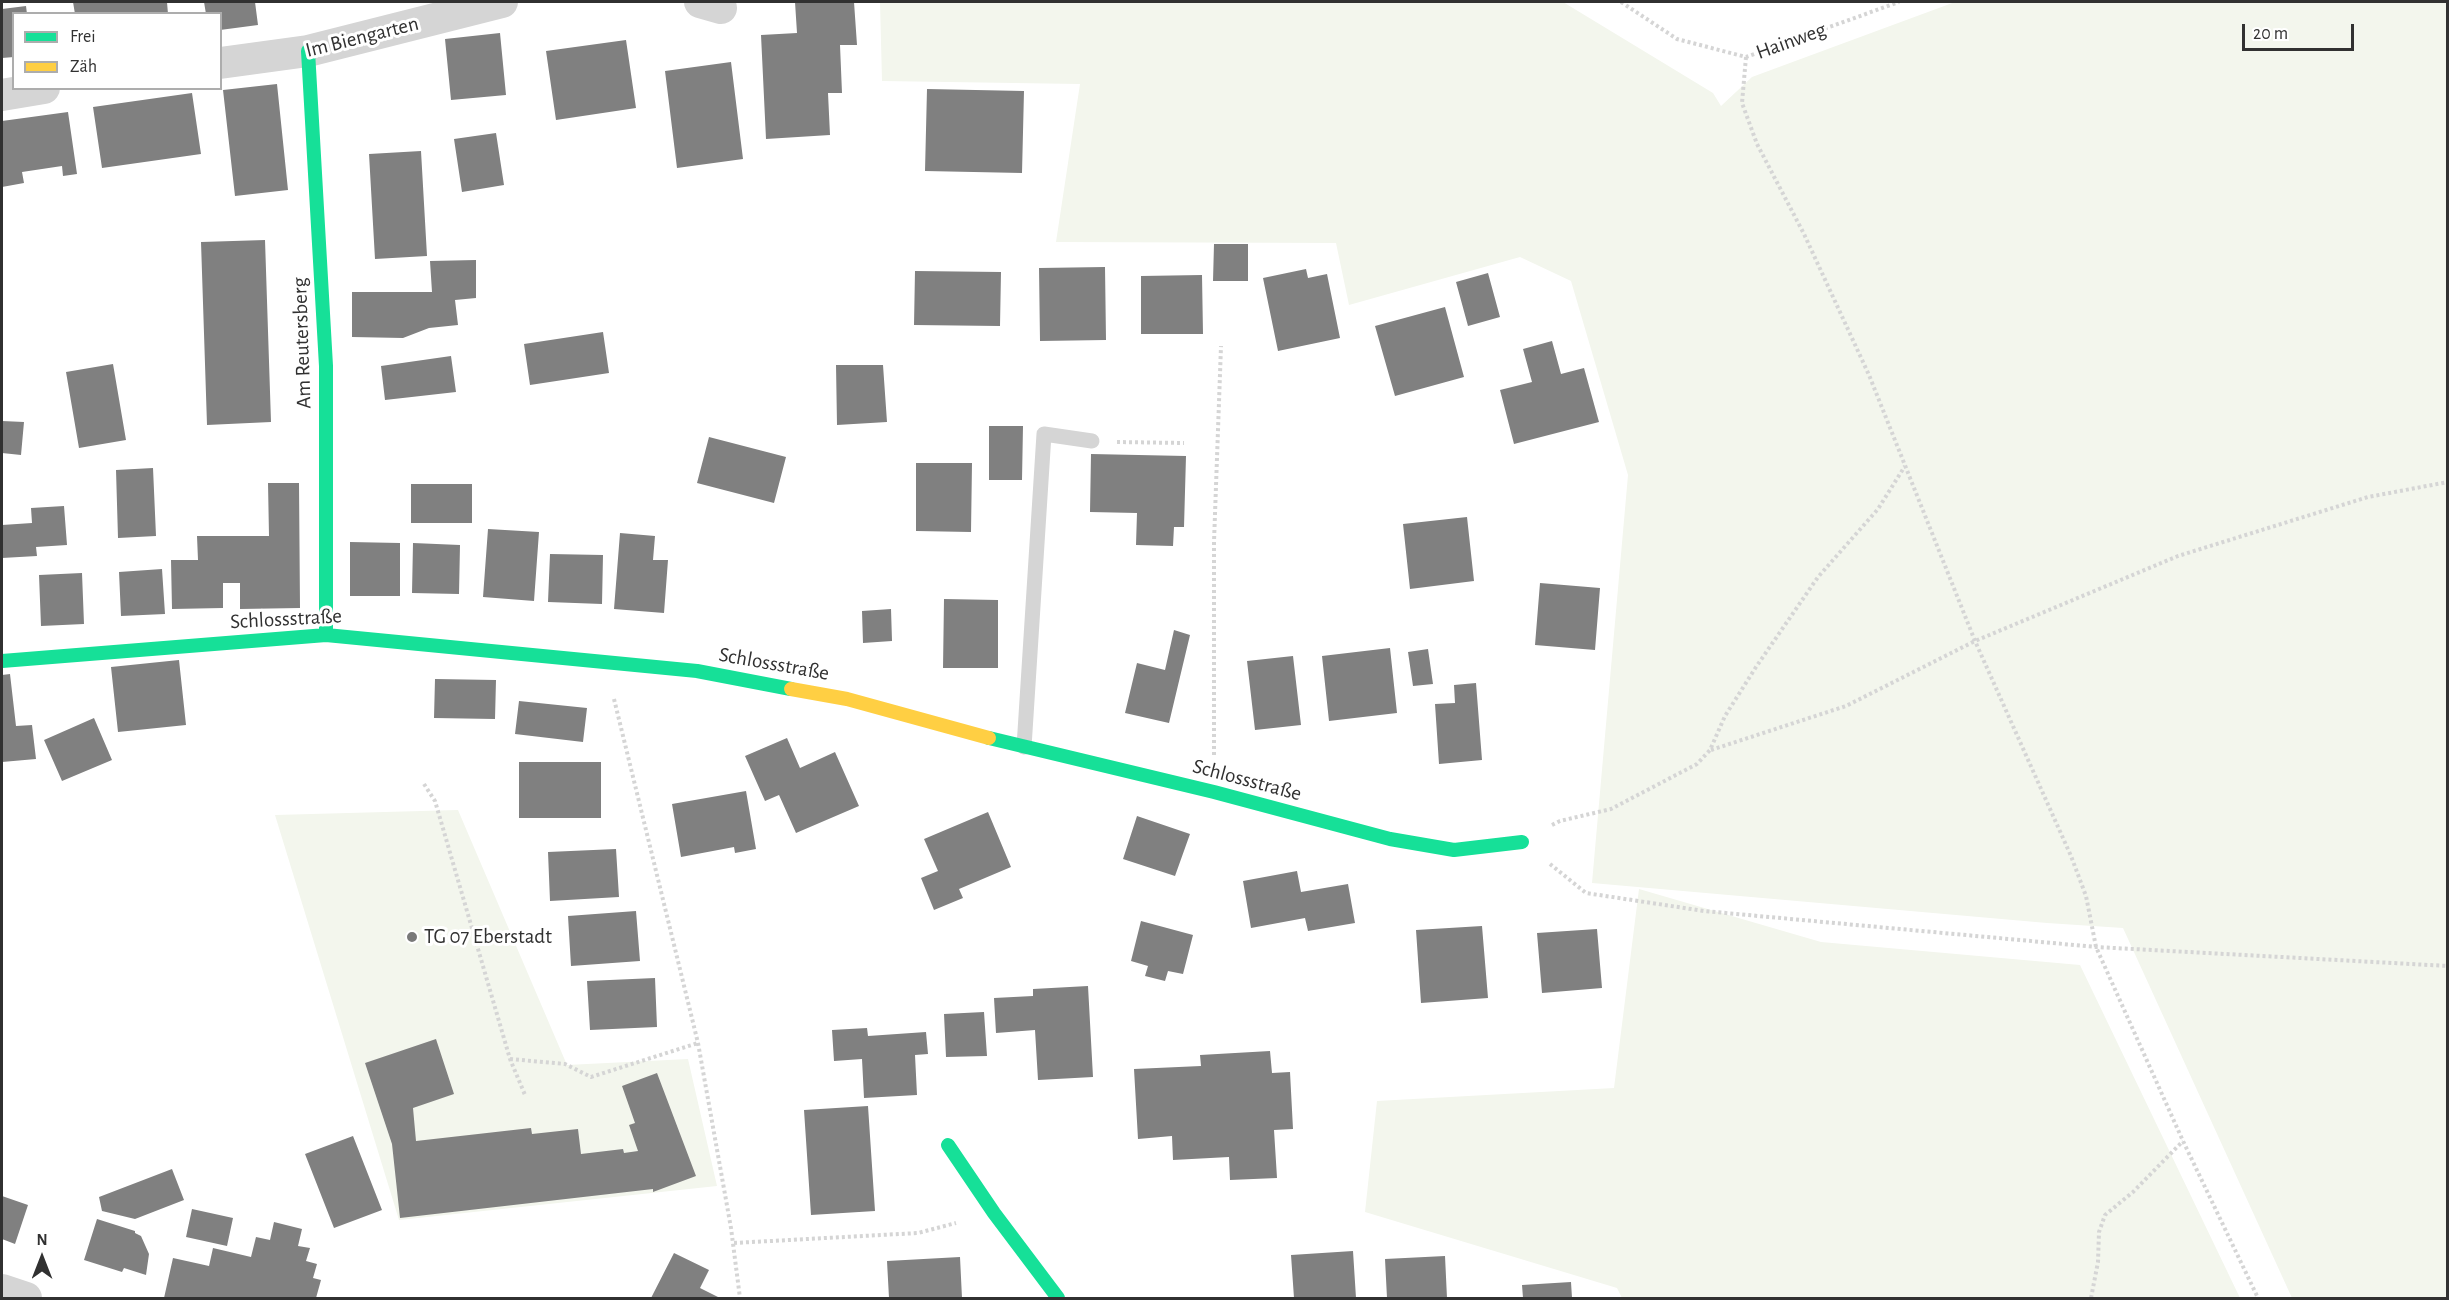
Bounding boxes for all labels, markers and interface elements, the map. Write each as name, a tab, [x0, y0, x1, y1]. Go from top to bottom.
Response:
street label: Im Biengarten	[303, 11, 421, 63]
legend	[12, 12, 222, 90]
scale bar	[2245, 12, 2358, 50]
street label: Hainweg	[1753, 17, 1829, 65]
text: 20 m	[2253, 25, 2288, 43]
text: Frei	[70, 28, 96, 46]
text: Zäh	[70, 58, 97, 76]
street label: Am Reutersberg	[287, 277, 317, 409]
street label: Schlossstraße	[230, 603, 342, 635]
street label: Schlossstraße	[717, 642, 831, 686]
street label: Schlossstraße	[1190, 753, 1304, 807]
place label: TG 07 Eberstadt	[424, 924, 552, 950]
marker: TG 07 Eberstadt	[405, 930, 419, 944]
north arrow	[12, 1228, 72, 1288]
text: N	[36, 1232, 48, 1248]

